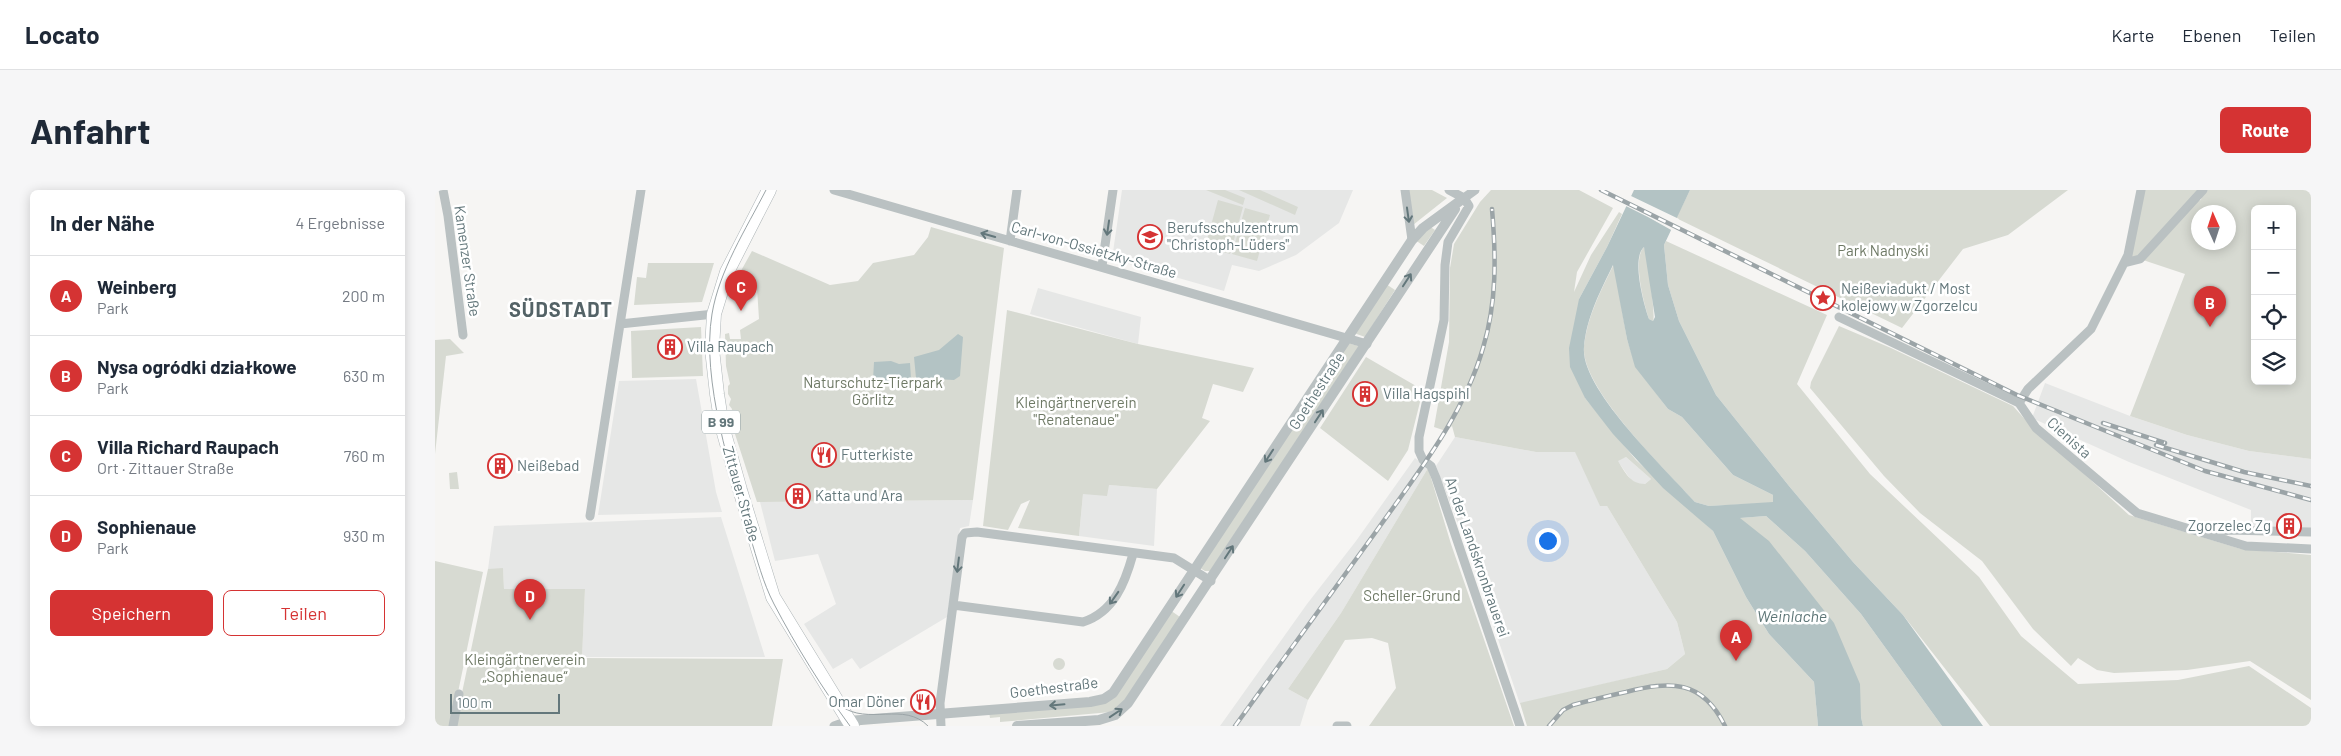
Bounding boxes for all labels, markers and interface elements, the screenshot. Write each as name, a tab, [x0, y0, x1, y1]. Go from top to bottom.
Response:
text: Locato	[25, 20, 100, 49]
text: Karte	[2111, 24, 2154, 46]
text: Ebenen	[2182, 24, 2241, 46]
text: Teilen	[2269, 24, 2316, 46]
button: Route	[2220, 107, 2311, 153]
text: Anfahrt	[30, 109, 150, 151]
street label: Kamenzer Straße	[451, 204, 485, 318]
north arrow	[2191, 205, 2236, 250]
map controls	[2251, 205, 2296, 385]
button: +	[2251, 205, 2296, 250]
one-way arrow	[1404, 207, 1414, 223]
text: In der Nähe	[50, 210, 155, 235]
text: 4 Ergebnisse	[295, 213, 385, 232]
street label: Carl-von-Ossietzky-Straße	[1009, 217, 1179, 281]
place label: Berufsschulzentrum "Christoph-Lüders"	[1167, 218, 1299, 253]
one-way arrow	[1103, 220, 1113, 236]
school or university icon: Berufsschulzentrum "Christoph-Lüders"	[1137, 224, 1163, 250]
one-way arrow	[980, 229, 996, 239]
park label: Park Nadnyski	[1837, 241, 1929, 259]
button: −	[2251, 250, 2296, 295]
pin: C	[725, 270, 757, 311]
one-way arrow	[1402, 273, 1413, 287]
text: Weinberg	[97, 275, 177, 298]
place label: Neißeviadukt / Most kolejowy w Zgorzelcu	[1841, 279, 1978, 314]
place icon: Neißeviadukt / Most kolejowy w Zgorzelcu	[1810, 285, 1836, 311]
text: A	[61, 286, 71, 305]
text: 200 m	[342, 286, 385, 305]
pin: B	[2194, 286, 2226, 327]
button: locate	[2251, 295, 2296, 340]
district label: SÜDSTADT	[509, 297, 613, 321]
text: Park	[97, 298, 128, 317]
building icon: Villa Raupach	[657, 334, 683, 360]
place label: Villa Raupach	[687, 337, 774, 355]
button: layers	[2251, 340, 2296, 385]
street label: Goethestraße	[1284, 348, 1348, 433]
text: Nysa ogródki działkowe	[97, 355, 297, 378]
text: B	[61, 366, 71, 385]
text: 630 m	[343, 366, 385, 385]
park label: Naturschutz-Tierpark Görlitz	[803, 373, 943, 408]
text: Park	[97, 378, 128, 397]
building icon: Villa Hagspihl	[1352, 381, 1378, 407]
place label: Villa Hagspihl	[1383, 384, 1469, 402]
park label: Kleingärtnerverein "Renatenaue"	[1015, 393, 1137, 428]
road number: B 99	[702, 410, 740, 433]
one-way arrow	[1314, 410, 1324, 424]
street label: Cienista	[2044, 413, 2095, 462]
text: Villa Richard Raupach	[97, 435, 279, 458]
restaurant icon: Futterkiste	[811, 442, 837, 468]
street label: Zittauer Straße	[720, 444, 764, 544]
place label: Futterkiste	[841, 445, 913, 463]
text: C	[61, 446, 71, 465]
text: 760 m	[344, 446, 385, 465]
one-way arrow	[1264, 448, 1274, 462]
building icon: Neißebad	[487, 453, 513, 479]
place label: Neißebad	[517, 456, 579, 474]
text: Ort · Zittauer Straße	[97, 458, 234, 477]
street label: An der Landskronbrauerei	[1442, 474, 1514, 639]
building icon: Katta und Ara	[785, 483, 811, 509]
place label: Katta und Ara	[815, 486, 903, 504]
building icon: Zgorzelec Zg	[2276, 513, 2302, 539]
text: Sophienaue	[97, 515, 196, 538]
place label: Zgorzelec Zg	[2188, 516, 2271, 534]
text: D	[61, 526, 71, 545]
text: 930 m	[343, 526, 385, 545]
your location	[1535, 528, 1561, 554]
text: Park	[97, 538, 128, 557]
one-way arrow	[1224, 545, 1235, 559]
one-way arrow	[953, 556, 963, 572]
pin: D	[514, 579, 546, 620]
one-way arrow	[1175, 584, 1185, 598]
park label: Scheller-Grund	[1363, 586, 1461, 604]
button: Speichern	[50, 590, 213, 636]
button: Teilen	[223, 590, 385, 636]
one-way arrow	[1109, 591, 1119, 605]
water label: Weinlache	[1757, 606, 1827, 625]
pin: A	[1720, 620, 1752, 661]
park label: Kleingärtnerverein „Sophienaue“	[464, 650, 586, 685]
street label: Goethestraße	[1009, 673, 1099, 701]
restaurant icon: Omar Döner	[910, 689, 936, 715]
scale bar	[450, 691, 560, 714]
place label: Omar Döner	[828, 692, 906, 710]
text: 100 m	[457, 694, 492, 711]
one-way arrow	[1049, 700, 1065, 709]
one-way arrow	[1109, 708, 1123, 718]

